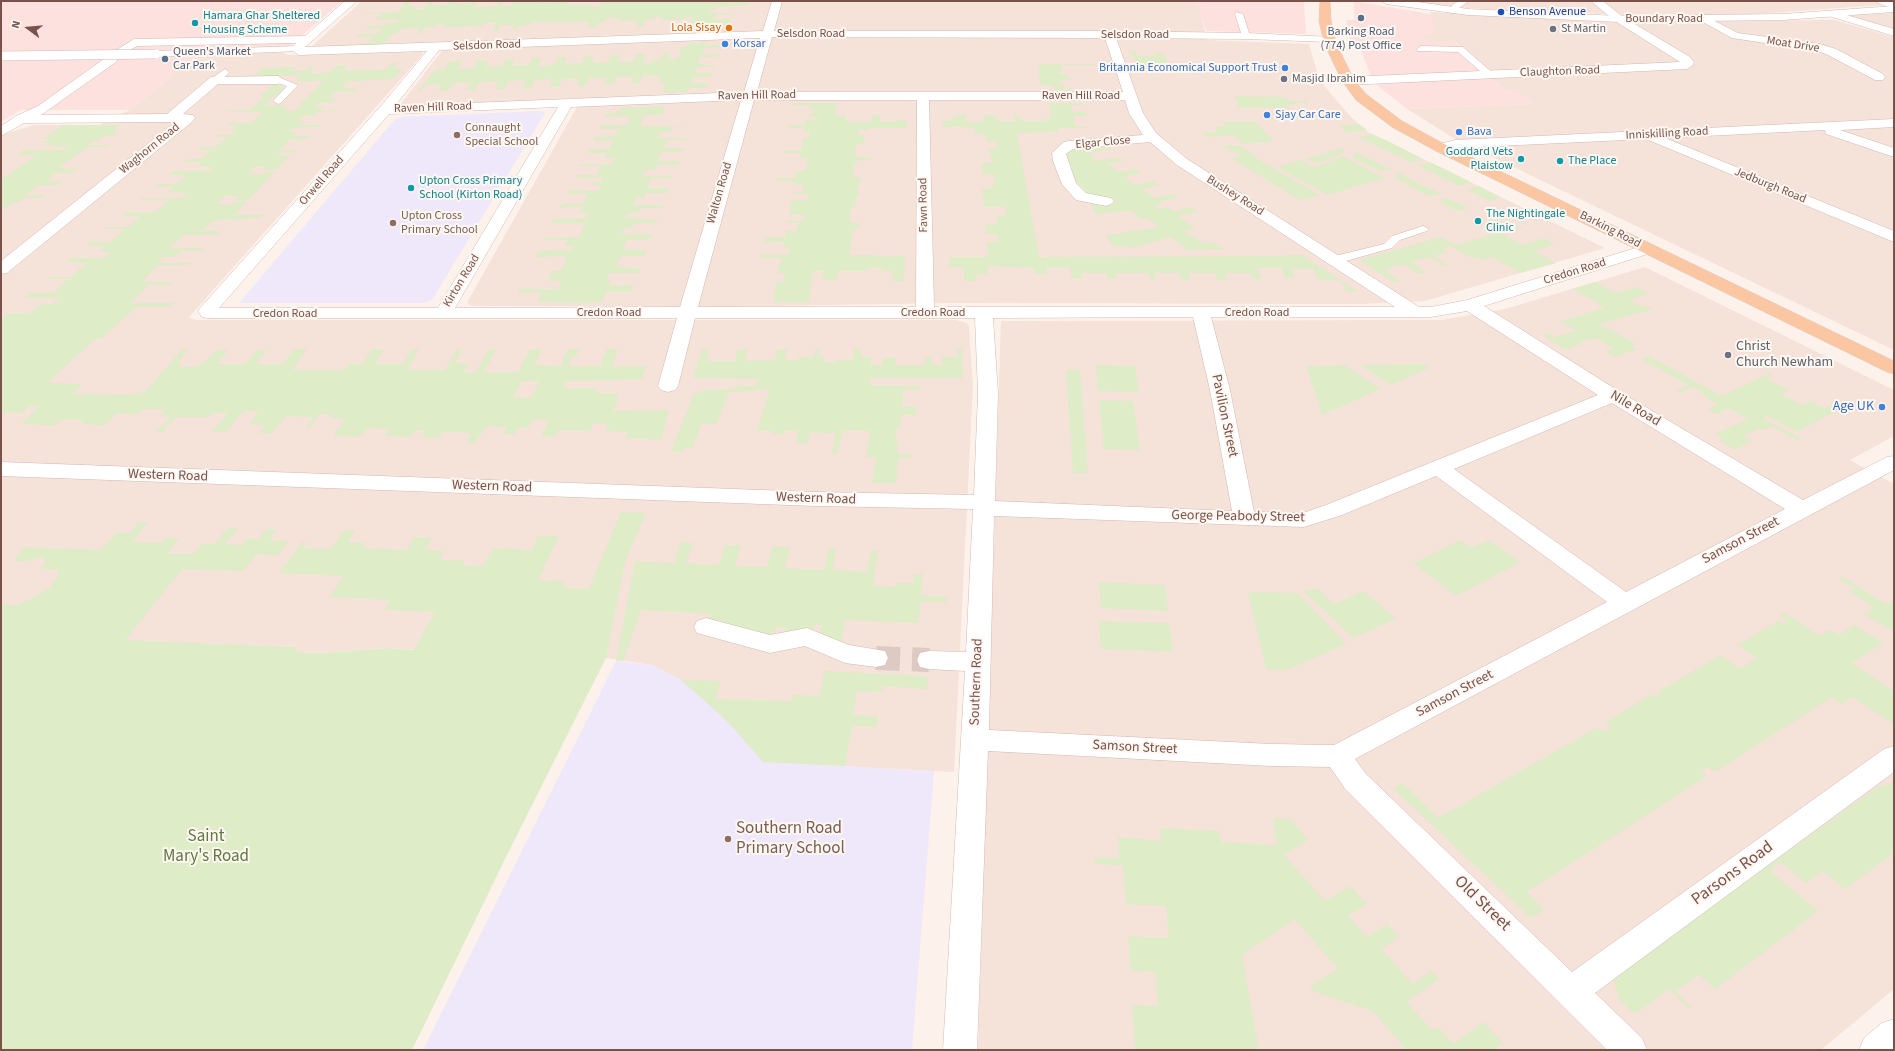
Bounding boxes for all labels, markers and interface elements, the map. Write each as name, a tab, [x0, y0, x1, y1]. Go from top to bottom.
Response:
place label: Benson Avenue	[1509, 5, 1586, 19]
marker: Benson Avenue	[1496, 7, 1506, 17]
north arrow	[8, 8, 48, 48]
place label: Hamara Ghar Sheltered Housing Scheme	[203, 9, 320, 37]
street label: Boundary Road	[1625, 12, 1703, 26]
marker: Barking Road (774) Post Office	[1356, 13, 1366, 23]
marker: Hamara Ghar Sheltered Housing Scheme	[190, 18, 200, 28]
text: N	[8, 19, 24, 30]
place label: Lola Sisay	[671, 21, 721, 35]
place label: St Martin	[1561, 22, 1606, 36]
marker: Lola Sisay	[724, 23, 734, 33]
marker: St Martin	[1548, 24, 1558, 34]
place label: Barking Road (774) Post Office	[1321, 25, 1401, 53]
street label: Selsdon Road	[777, 27, 845, 41]
street label: Selsdon Road	[1101, 28, 1169, 42]
street label: Moat Drive	[1765, 34, 1821, 56]
place label: Korsar	[733, 37, 766, 51]
street label: Selsdon Road	[453, 38, 521, 54]
marker: Korsar	[720, 39, 730, 49]
place label: Queen's Market Car Park	[173, 45, 251, 73]
marker: Queen's Market Car Park	[160, 54, 170, 64]
place label: Britannia Economical Support Trust	[1099, 61, 1277, 75]
marker: Britannia Economical Support Trust	[1280, 63, 1290, 73]
street label: Claughton Road	[1520, 63, 1600, 81]
place label: Masjid Ibrahim	[1292, 72, 1366, 86]
marker: Masjid Ibrahim	[1279, 74, 1289, 84]
street label: Raven Hill Road	[718, 88, 796, 104]
street label: Raven Hill Road	[1042, 89, 1120, 103]
street label: Raven Hill Road	[394, 99, 472, 117]
place label: Sjay Car Care	[1275, 108, 1341, 122]
marker: Sjay Car Care	[1262, 110, 1272, 120]
street label: Waghorn Road	[117, 120, 183, 178]
place label: Connaught Special School	[465, 121, 538, 149]
place label: Bava	[1467, 125, 1492, 139]
street label: Inniskilling Road	[1625, 125, 1709, 143]
marker: Bava	[1454, 127, 1464, 137]
marker: Connaught Special School	[452, 130, 462, 140]
street label: Elgar Close	[1075, 133, 1131, 153]
place label: Goddard Vets Plaistow	[1446, 145, 1513, 173]
street label: Orwell Road	[297, 153, 347, 209]
marker: Goddard Vets Plaistow	[1516, 154, 1526, 164]
place label: The Place	[1568, 154, 1616, 168]
marker: The Place	[1555, 156, 1565, 166]
street label: Walton Road	[704, 161, 736, 225]
street label: Jedburgh Road	[1732, 165, 1808, 207]
street label: Bushey Road	[1204, 173, 1266, 219]
place label: Upton Cross Primary School (Kirton Road)	[419, 174, 522, 202]
street label: Fawn Road	[916, 177, 932, 233]
marker: Upton Cross Primary School (Kirton Road)	[406, 183, 416, 193]
place label: The Nightingale Clinic	[1486, 207, 1565, 235]
street label: Barking Road	[1577, 208, 1643, 252]
place label: Upton Cross Primary School	[401, 209, 478, 237]
marker: The Nightingale Clinic	[1473, 216, 1483, 226]
marker: Upton Cross Primary School	[388, 218, 398, 228]
street label: Kirton Road	[441, 252, 483, 310]
street label: Credon Road	[1542, 256, 1608, 288]
street label: Credon Road	[577, 306, 641, 320]
street label: Credon Road	[901, 306, 965, 320]
street label: Credon Road	[1225, 306, 1289, 320]
street label: Credon Road	[253, 307, 317, 321]
place label: Christ Church Newham	[1736, 339, 1833, 372]
marker: Christ Church Newham	[1723, 350, 1733, 360]
street label: Pavilion Street	[1207, 373, 1241, 459]
street label: Nile Road	[1607, 387, 1663, 431]
place label: Age UK	[1833, 399, 1874, 415]
marker: Age UK	[1877, 402, 1887, 412]
street label: Western Road	[128, 466, 208, 486]
street label: Western Road	[452, 477, 532, 497]
street label: Western Road	[776, 489, 856, 509]
street label: George Peabody Street	[1171, 507, 1305, 527]
street label: Samson Street	[1699, 514, 1783, 568]
street label: Southern Road	[967, 638, 987, 726]
street label: Samson Street	[1413, 667, 1497, 721]
street label: Samson Street	[1092, 737, 1178, 759]
place label: Southern Road Primary School	[736, 819, 845, 859]
park label: Saint Mary's Road	[163, 827, 249, 867]
marker: Southern Road Primary School	[723, 834, 733, 844]
street label: Parsons Road	[1688, 838, 1778, 910]
street label: Old Street	[1449, 872, 1515, 936]

